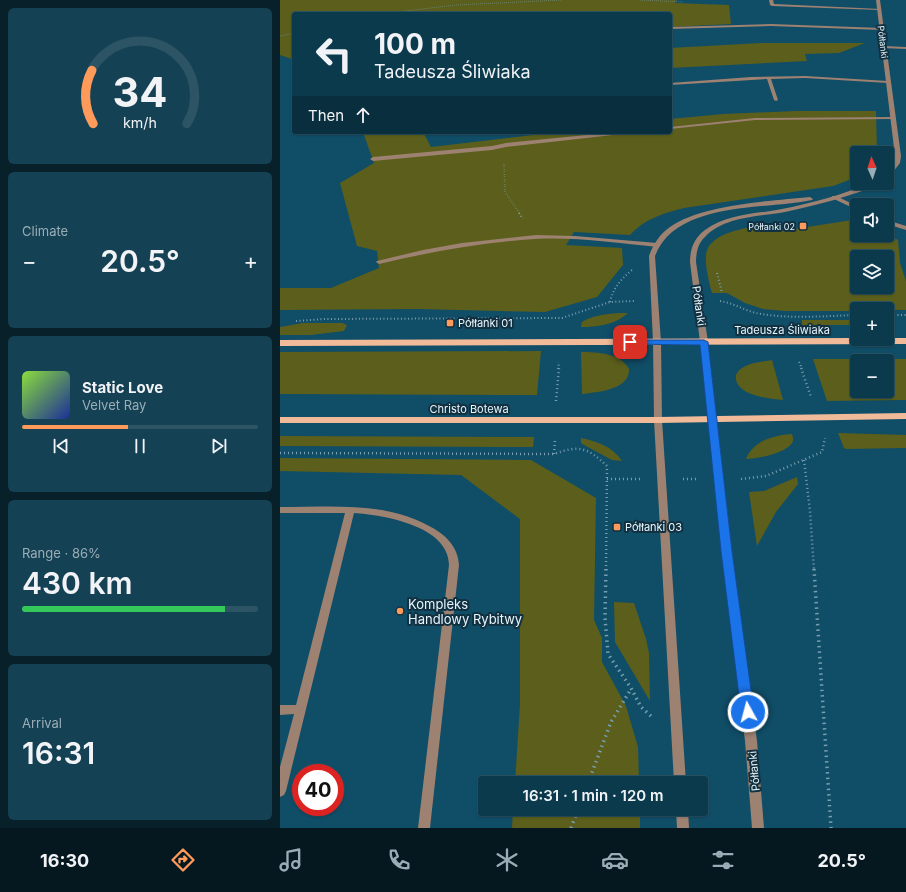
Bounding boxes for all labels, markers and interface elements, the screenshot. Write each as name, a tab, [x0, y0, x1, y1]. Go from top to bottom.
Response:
street label: Półłanki	[876, 25, 890, 59]
text: 100 m	[374, 27, 456, 61]
icon: left	[308, 28, 360, 80]
text: Tadeusza Śliwiaka	[374, 61, 531, 82]
text: 34	[113, 67, 167, 117]
icon: ahead	[352, 104, 374, 126]
text: Then	[308, 106, 344, 125]
text: km/h	[123, 114, 157, 131]
north arrow	[850, 146, 894, 190]
map controls	[850, 146, 894, 398]
button: sound	[850, 198, 894, 242]
place label: Półłanki 02	[748, 221, 795, 232]
marker: Półłanki 02	[798, 221, 808, 231]
text: Climate	[22, 223, 68, 239]
text: 20.5°	[100, 243, 180, 279]
text: −	[22, 248, 37, 274]
text: +	[243, 248, 258, 274]
button: layers	[850, 250, 894, 294]
street label: Półłanki	[689, 285, 709, 327]
button: +	[850, 302, 894, 346]
place label: Półłanki 01	[458, 316, 513, 330]
marker: Półłanki 01	[445, 318, 455, 328]
street label: Tadeusza Śliwiaka	[734, 323, 830, 337]
pin	[613, 325, 647, 359]
icon: arrive	[619, 331, 641, 353]
button: −	[850, 354, 894, 398]
text: Static Love	[82, 378, 163, 397]
text: Velvet Ray	[82, 397, 146, 413]
street label: Christo Botewa	[429, 402, 509, 416]
icon: previous	[50, 435, 72, 457]
icon: pause	[129, 435, 151, 457]
icon: next	[208, 435, 230, 457]
place label: Półłanki 03	[625, 520, 682, 534]
marker: Półłanki 03	[612, 522, 622, 532]
text: Range · 86%	[22, 545, 101, 561]
text: 430 km	[22, 565, 133, 601]
place label: Kompleks Handlowy Rybitwy	[408, 596, 522, 627]
marker: Kompleks Handlowy Rybitwy	[395, 606, 405, 616]
position arrow	[727, 691, 769, 733]
text: Arrival	[22, 715, 62, 731]
text: 16:31	[22, 735, 95, 771]
street label: Półłanki	[745, 750, 763, 792]
speed limit sign: 40	[292, 764, 344, 816]
text: 16:31 · 1 min · 120 m	[523, 786, 663, 805]
icon: directions	[169, 846, 197, 874]
icon: music	[277, 846, 305, 874]
icon: phone	[385, 846, 413, 874]
icon: climate	[493, 846, 521, 874]
icon: car	[601, 846, 629, 874]
icon: filters	[709, 846, 737, 874]
text: 16:30	[40, 850, 89, 871]
text: 20.5°	[817, 850, 866, 871]

